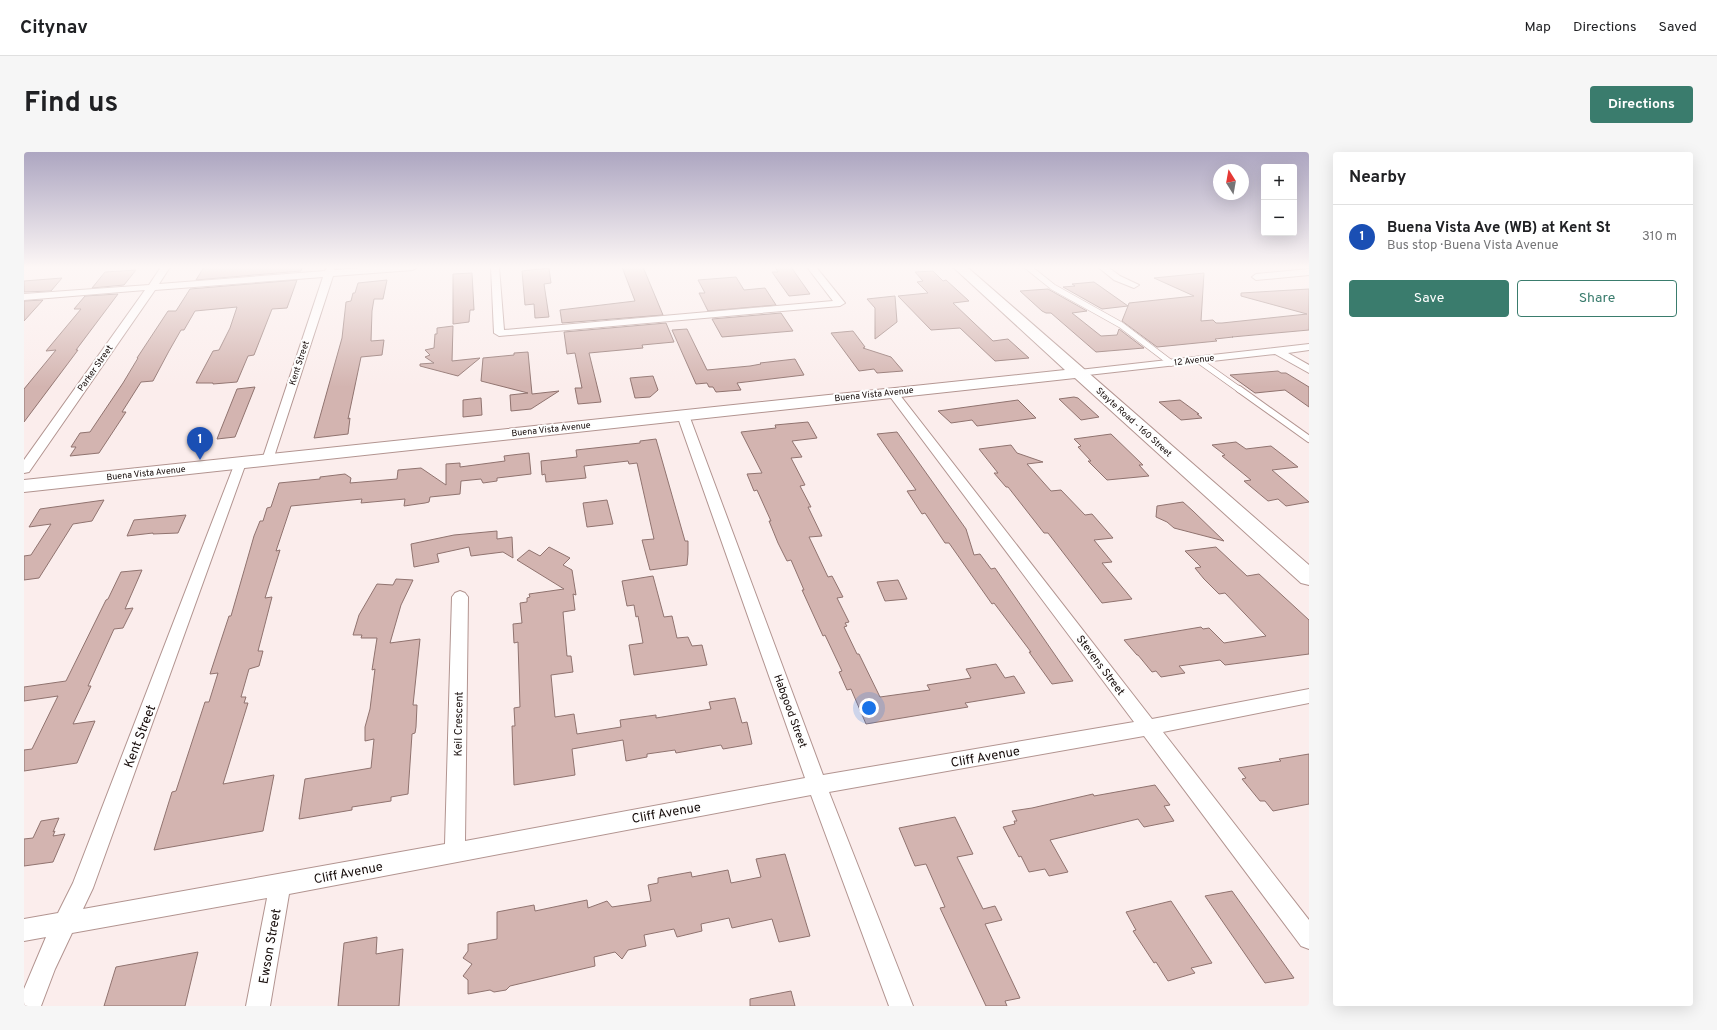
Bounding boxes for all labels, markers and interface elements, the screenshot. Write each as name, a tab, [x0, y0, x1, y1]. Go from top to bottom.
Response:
text: Citynav	[20, 16, 88, 40]
text: Map	[1525, 19, 1551, 36]
text: Directions	[1573, 19, 1637, 36]
text: Saved	[1659, 19, 1697, 36]
text: Find us	[24, 86, 118, 122]
button: Directions	[1590, 86, 1693, 123]
north arrow	[1213, 164, 1249, 200]
map controls	[1261, 164, 1297, 236]
button: +	[1261, 164, 1297, 200]
text: Nearby	[1349, 167, 1406, 189]
button: −	[1261, 200, 1297, 236]
text: Buena Vista Ave (WB) at Kent St	[1387, 219, 1611, 238]
text: 1	[1359, 229, 1365, 245]
text: 310 m	[1642, 229, 1677, 245]
text: Bus stop · Buena Vista Avenue	[1387, 238, 1558, 254]
button: Save	[1349, 280, 1509, 317]
button: Share	[1517, 280, 1677, 317]
street label: Kent Street	[287, 340, 312, 387]
street label: Parker Street	[76, 343, 115, 393]
street label: 12 Avenue	[1173, 353, 1215, 368]
street label: Buena Vista Avenue	[834, 385, 914, 404]
street label: Stayte Road - 160 Street	[1093, 385, 1174, 459]
street label: Buena Vista Avenue	[511, 420, 591, 439]
pin: 1	[187, 427, 213, 460]
street label: Buena Vista Avenue	[106, 464, 186, 483]
street label: Stevens Street	[1073, 633, 1127, 699]
street label: Habgood Street	[770, 673, 810, 750]
street label: Keil Crescent	[451, 691, 467, 757]
your location	[859, 698, 879, 718]
street label: Kent Street	[122, 703, 160, 771]
street label: Cliff Avenue	[950, 744, 1021, 772]
street label: Cliff Avenue	[631, 800, 702, 828]
street label: Cliff Avenue	[313, 859, 384, 888]
street label: Ewson Street	[256, 907, 285, 985]

